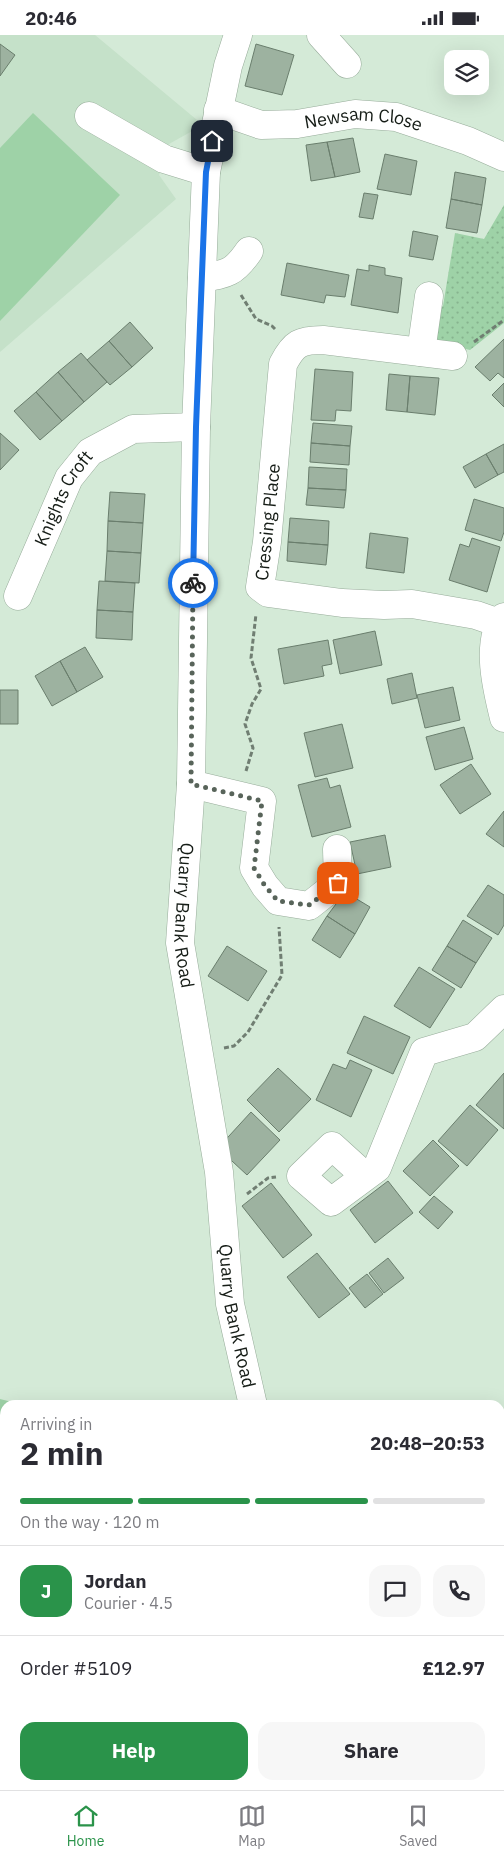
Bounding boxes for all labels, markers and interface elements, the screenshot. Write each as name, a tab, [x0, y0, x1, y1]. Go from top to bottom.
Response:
text: 20:46	[25, 6, 77, 30]
map controls	[444, 50, 489, 95]
button: layers	[444, 50, 489, 95]
street label: Newsam Close	[303, 102, 426, 136]
pin	[191, 120, 233, 162]
icon: home	[198, 127, 226, 155]
street label: Knights Croft	[29, 446, 98, 549]
street label: Cressing Place	[250, 462, 285, 582]
courier	[168, 558, 218, 608]
icon: bike	[179, 569, 207, 597]
street label: Quarry Bank Road	[169, 842, 199, 990]
pin	[317, 862, 359, 904]
icon: bag	[324, 869, 352, 897]
street label: Quarry Bank Road	[214, 1243, 261, 1390]
text: Arriving in	[20, 1414, 92, 1434]
text: 20:48–20:53	[370, 1431, 485, 1455]
text: 2 min	[20, 1432, 104, 1474]
text: On the way · 120 m	[20, 1512, 159, 1532]
button: chat	[369, 1565, 421, 1617]
button: phone	[433, 1565, 485, 1617]
text: Jordan	[84, 1569, 147, 1593]
text: J	[41, 1579, 51, 1603]
text: Courier · 4.5	[84, 1593, 173, 1613]
text: Order #5109	[20, 1656, 132, 1680]
text: £12.97	[422, 1656, 485, 1680]
button: Help	[20, 1722, 248, 1780]
button: Share	[258, 1722, 485, 1780]
tab: Home	[67, 1802, 104, 1850]
tab: Map	[238, 1802, 266, 1850]
tab: Saved	[399, 1802, 437, 1850]

